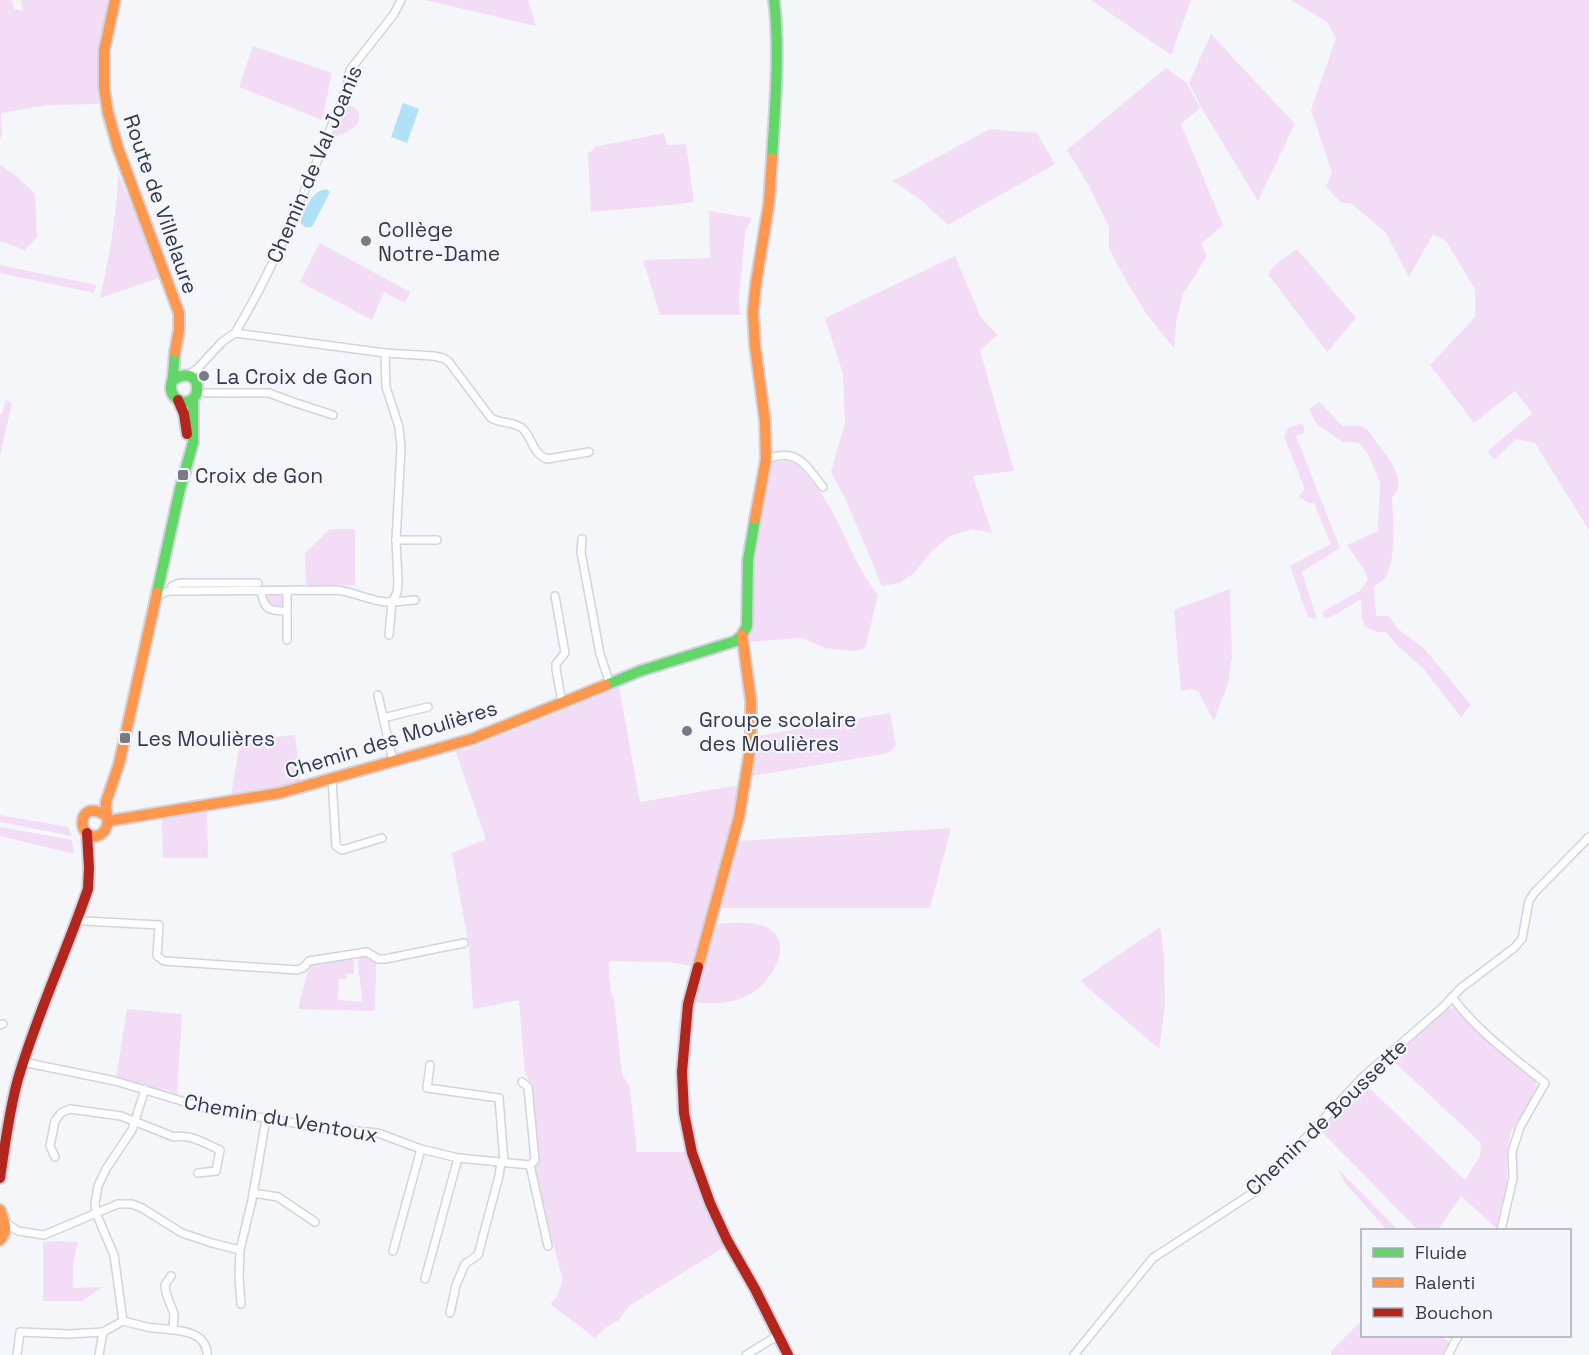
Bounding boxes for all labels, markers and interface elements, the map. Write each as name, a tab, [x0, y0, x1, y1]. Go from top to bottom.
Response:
street label: Chemin de Val Joanis	[260, 61, 368, 267]
street label: Route de Villelaure	[118, 111, 204, 297]
place label: Collège Notre-Dame	[378, 216, 500, 267]
marker: Collège Notre-Dame	[359, 234, 373, 248]
place label: La Croix de Gon	[216, 363, 373, 390]
marker: La Croix de Gon	[197, 369, 211, 383]
place label: Croix de Gon	[195, 462, 323, 489]
marker: Croix de Gon	[176, 468, 190, 482]
street label: Chemin des Moulières	[282, 694, 500, 784]
place label: Groupe scolaire des Moulières	[699, 706, 857, 757]
marker: Groupe scolaire des Moulières	[680, 724, 694, 738]
place label: Les Moulières	[137, 725, 275, 752]
marker: Les Moulières	[118, 731, 132, 745]
street label: Chemin de Boussette	[1239, 1033, 1413, 1201]
street label: Chemin du Ventoux	[182, 1088, 380, 1148]
legend	[1361, 1229, 1571, 1337]
text: Fluide	[1415, 1241, 1467, 1264]
text: Ralenti	[1415, 1271, 1475, 1294]
text: Bouchon	[1415, 1301, 1493, 1324]

